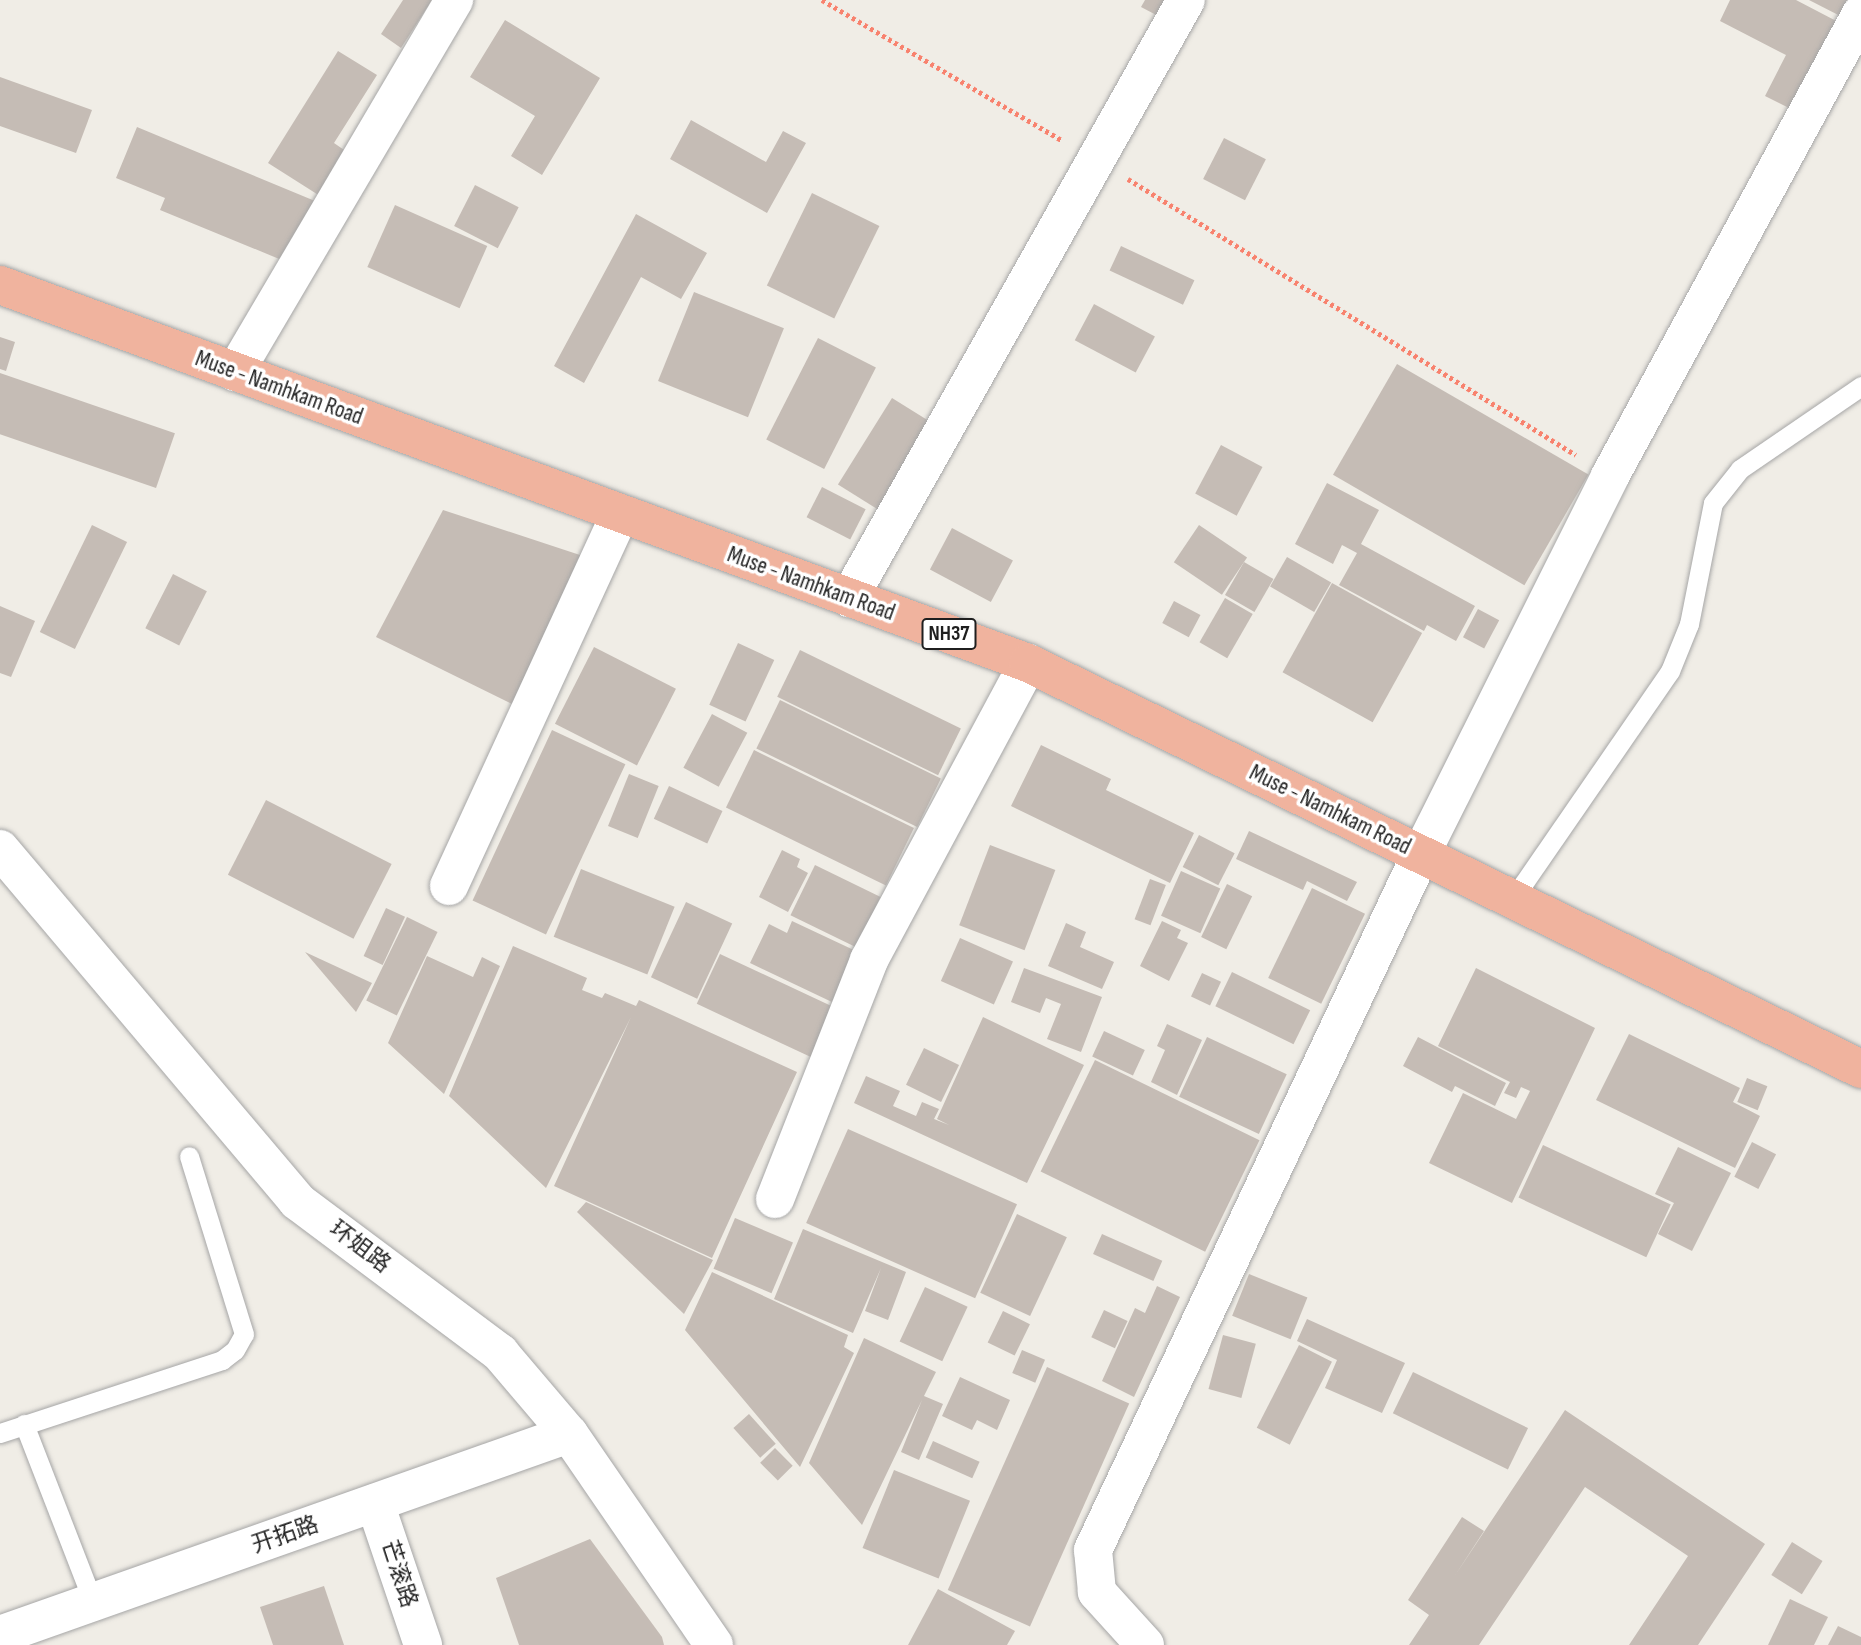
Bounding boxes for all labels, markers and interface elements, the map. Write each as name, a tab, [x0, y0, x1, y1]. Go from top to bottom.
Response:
street label: Muse - Namhkam Road	[192, 345, 366, 431]
street label: Muse - Namhkam Road	[724, 541, 898, 627]
road number: NH37	[921, 616, 977, 652]
street label: Muse - Namhkam Road	[1245, 759, 1415, 861]
street label: 环姐路	[324, 1215, 396, 1279]
street label: 开拓路	[248, 1511, 322, 1559]
street label: 芒滚路	[375, 1537, 423, 1611]

